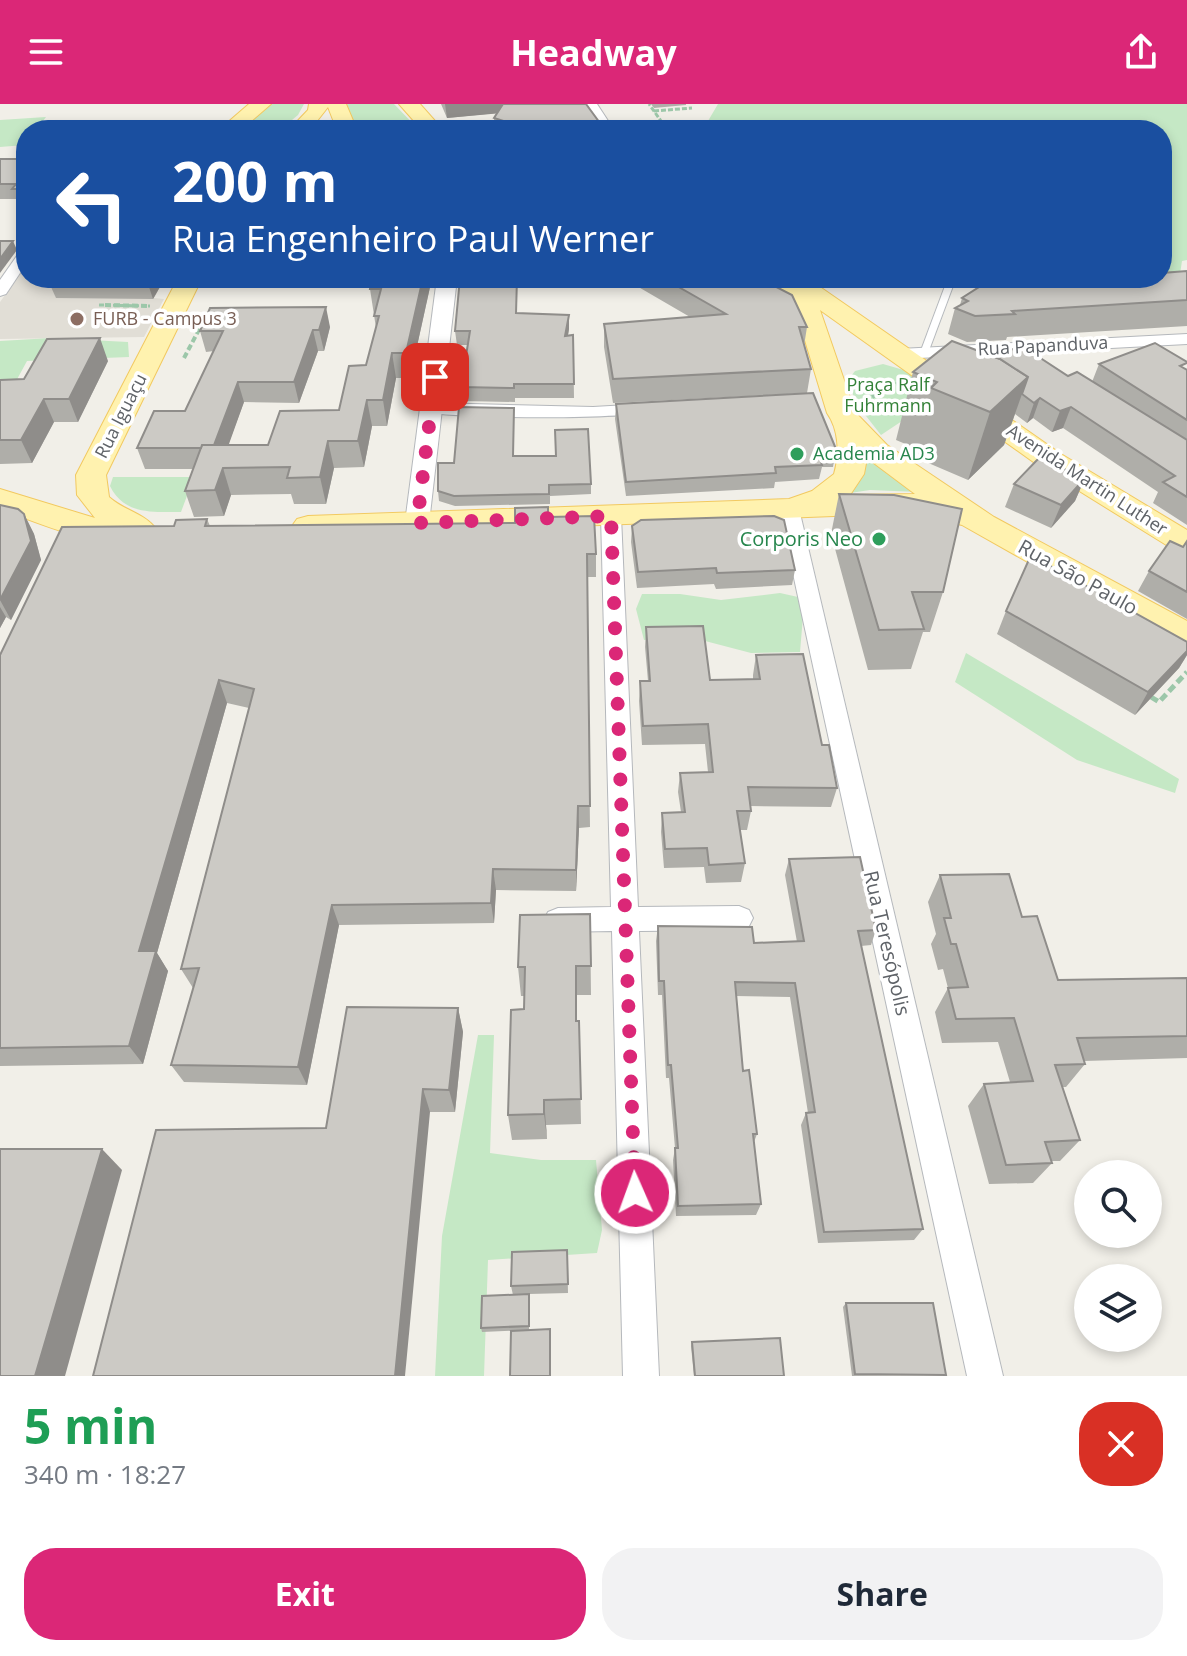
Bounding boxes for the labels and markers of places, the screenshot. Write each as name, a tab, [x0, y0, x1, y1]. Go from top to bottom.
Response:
place label: FURB - Campus 3	[93, 306, 237, 330]
marker: FURB - Campus 3	[68, 310, 86, 328]
pin	[401, 343, 469, 411]
place label: Academia AD3	[813, 441, 935, 465]
marker: Academia AD3	[788, 445, 806, 463]
place label: Corporis Neo	[740, 525, 863, 552]
marker: Corporis Neo	[870, 530, 888, 548]

